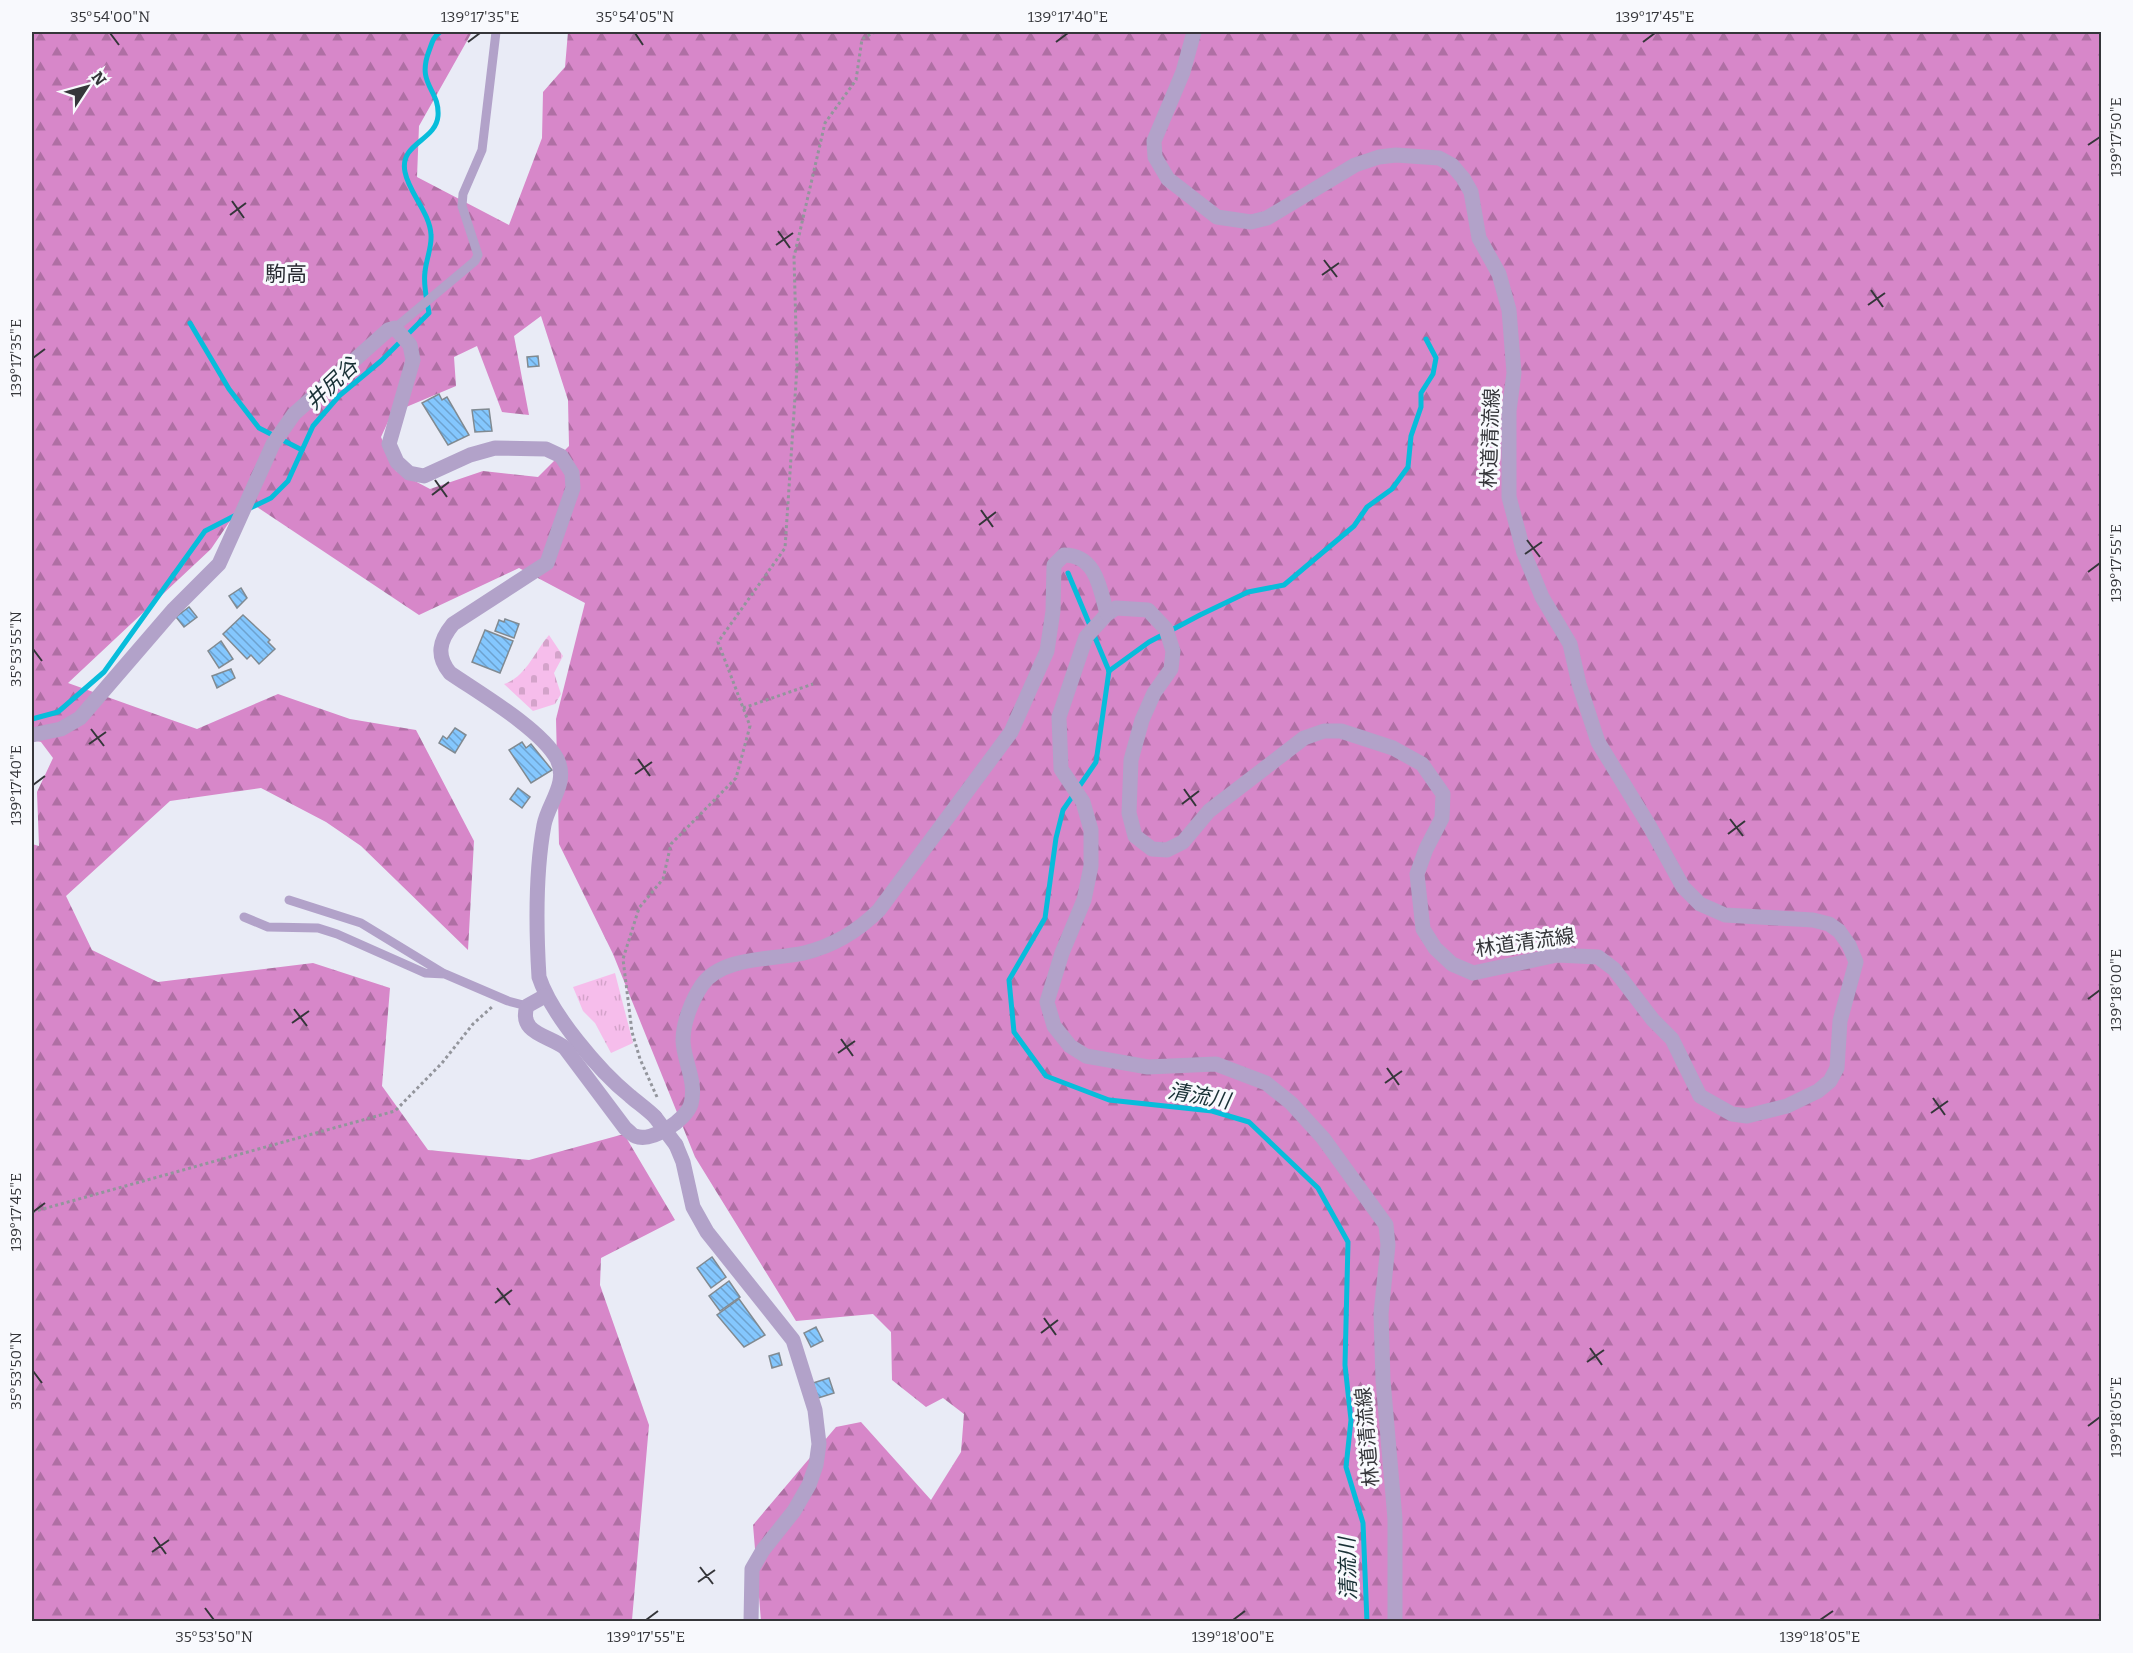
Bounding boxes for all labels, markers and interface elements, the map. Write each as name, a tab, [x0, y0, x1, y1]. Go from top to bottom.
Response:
text: 35°54'00"N	[70, 8, 150, 26]
text: 139°17'35"E	[441, 8, 519, 26]
text: 35°54'05"N	[596, 8, 674, 26]
text: 139°17'40"E	[1028, 8, 1108, 26]
text: 139°17'45"E	[1616, 8, 1694, 26]
north arrow	[57, 57, 117, 117]
text: N	[87, 68, 110, 89]
text: 139°17'50"E	[2107, 97, 2125, 177]
district label: 駒高	[265, 261, 307, 287]
text: 139°17'35"E	[7, 319, 25, 397]
water label: 井尻谷	[300, 351, 365, 415]
street label: 林道清流線	[1476, 388, 1504, 488]
text: 139°17'55"E	[2107, 524, 2125, 602]
text: 35°53'55"N	[7, 611, 25, 687]
text: 139°17'40"E	[7, 745, 25, 825]
street label: 林道清流線	[1474, 923, 1576, 961]
text: 139°18'00"E	[2107, 949, 2125, 1031]
water label: 清流川	[1166, 1078, 1234, 1115]
text: 139°17'45"E	[7, 1173, 25, 1251]
text: 35°53'50"N	[7, 1332, 25, 1410]
text: 139°18'05"E	[2107, 1377, 2125, 1457]
street label: 林道清流線	[1351, 1386, 1383, 1488]
water label: 清流川	[1334, 1535, 1362, 1601]
text: 35°53'50"N	[175, 1628, 253, 1646]
text: 139°17'55"E	[607, 1628, 685, 1646]
text: 139°18'00"E	[1192, 1628, 1274, 1646]
text: 139°18'05"E	[1780, 1628, 1860, 1646]

